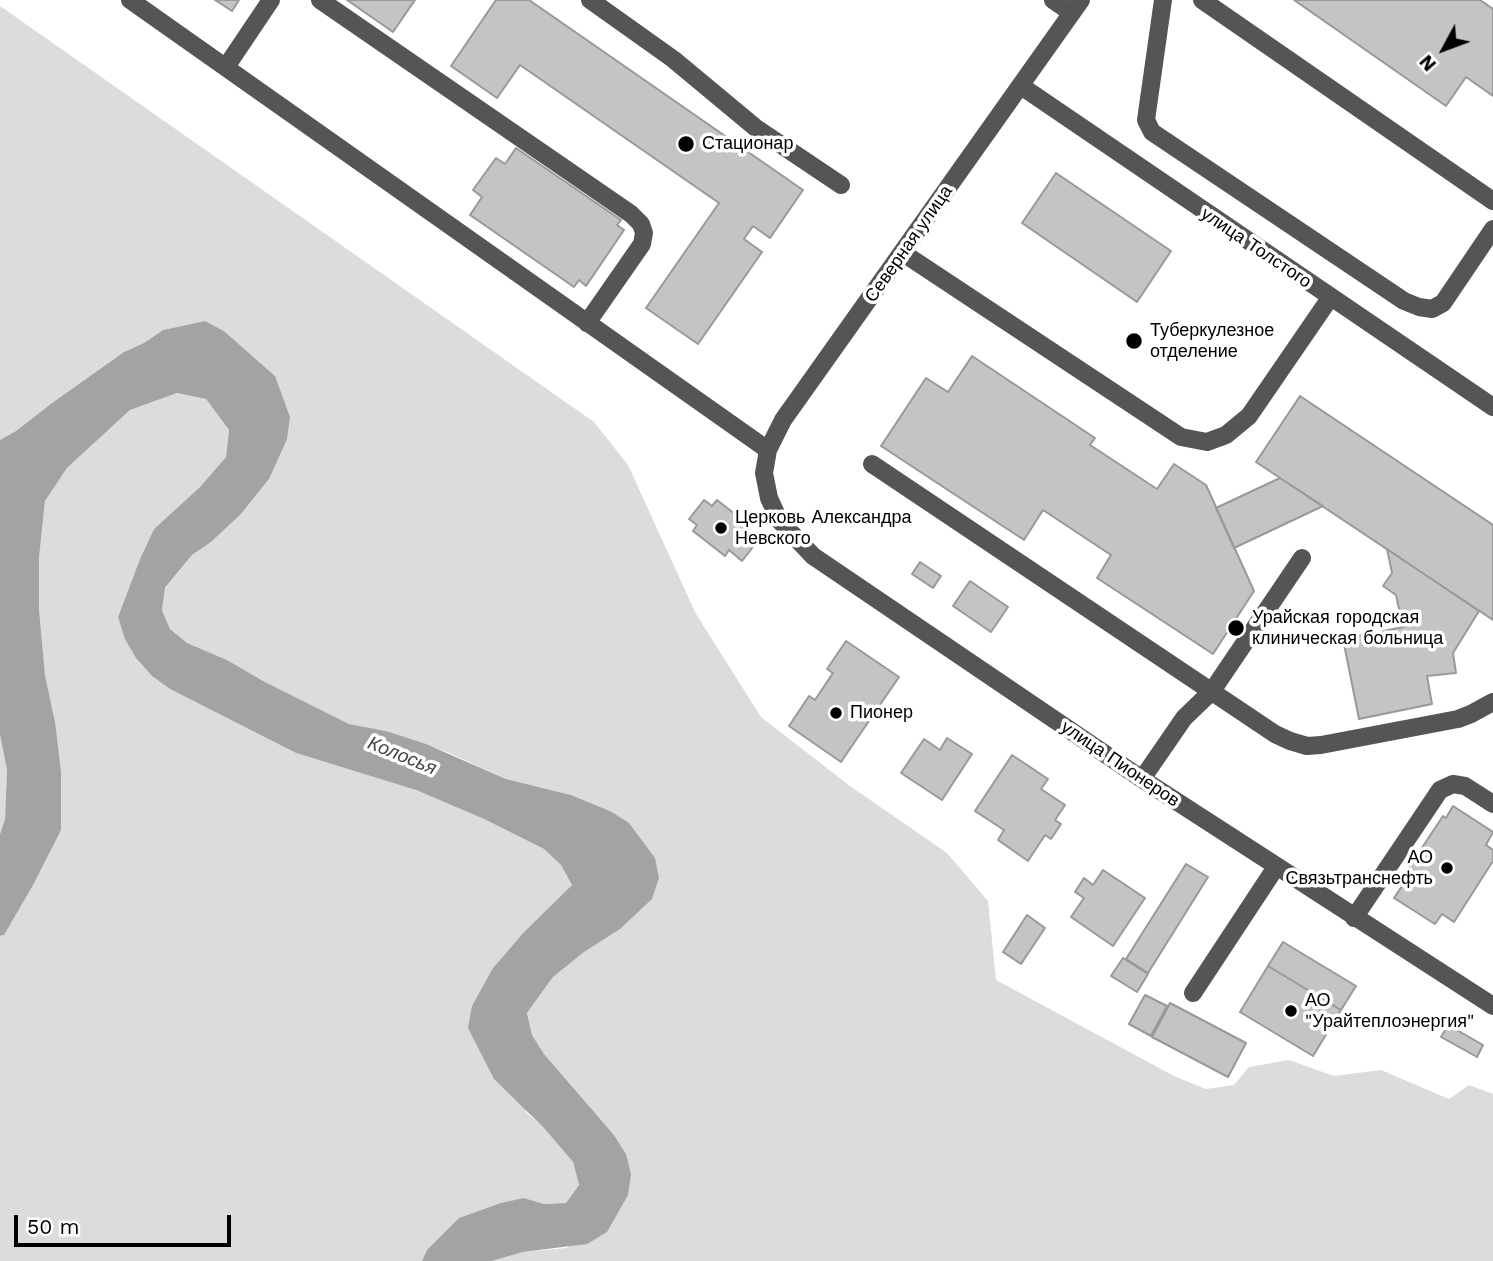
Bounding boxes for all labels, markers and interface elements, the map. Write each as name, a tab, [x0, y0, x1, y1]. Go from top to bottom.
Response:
north arrow	[1409, 14, 1479, 84]
text: N	[1414, 50, 1441, 76]
place label: Стационар	[702, 133, 793, 155]
marker: Стационар	[676, 134, 696, 154]
street label: Северная улица	[861, 181, 957, 307]
street label: улица Толстого	[1197, 203, 1315, 293]
place label: Туберкулезное отделение	[1150, 320, 1274, 362]
marker: Туберкулезное отделение	[1124, 331, 1144, 351]
place label: Церковь Александра Невского	[735, 507, 912, 550]
marker: Церковь Александра Невского	[713, 520, 729, 536]
place label: Урайская городская клиническая больница	[1252, 607, 1443, 650]
marker: Урайская городская клиническая больница	[1226, 618, 1246, 638]
place label: Пионер	[850, 702, 913, 724]
marker: Пионер	[828, 705, 844, 721]
street label: улица Пионеров	[1057, 716, 1183, 812]
water label: Колосья	[364, 732, 440, 780]
place label: АО Связьтранснефть	[1285, 847, 1433, 890]
marker: АО Связьтранснефть	[1439, 860, 1455, 876]
place label: АО "Урайтеплоэнергия"	[1305, 990, 1474, 1032]
marker: АО "Урайтеплоэнергия"	[1283, 1003, 1299, 1019]
scale bar	[18, 1202, 234, 1246]
text: 50 m	[27, 1214, 79, 1239]

